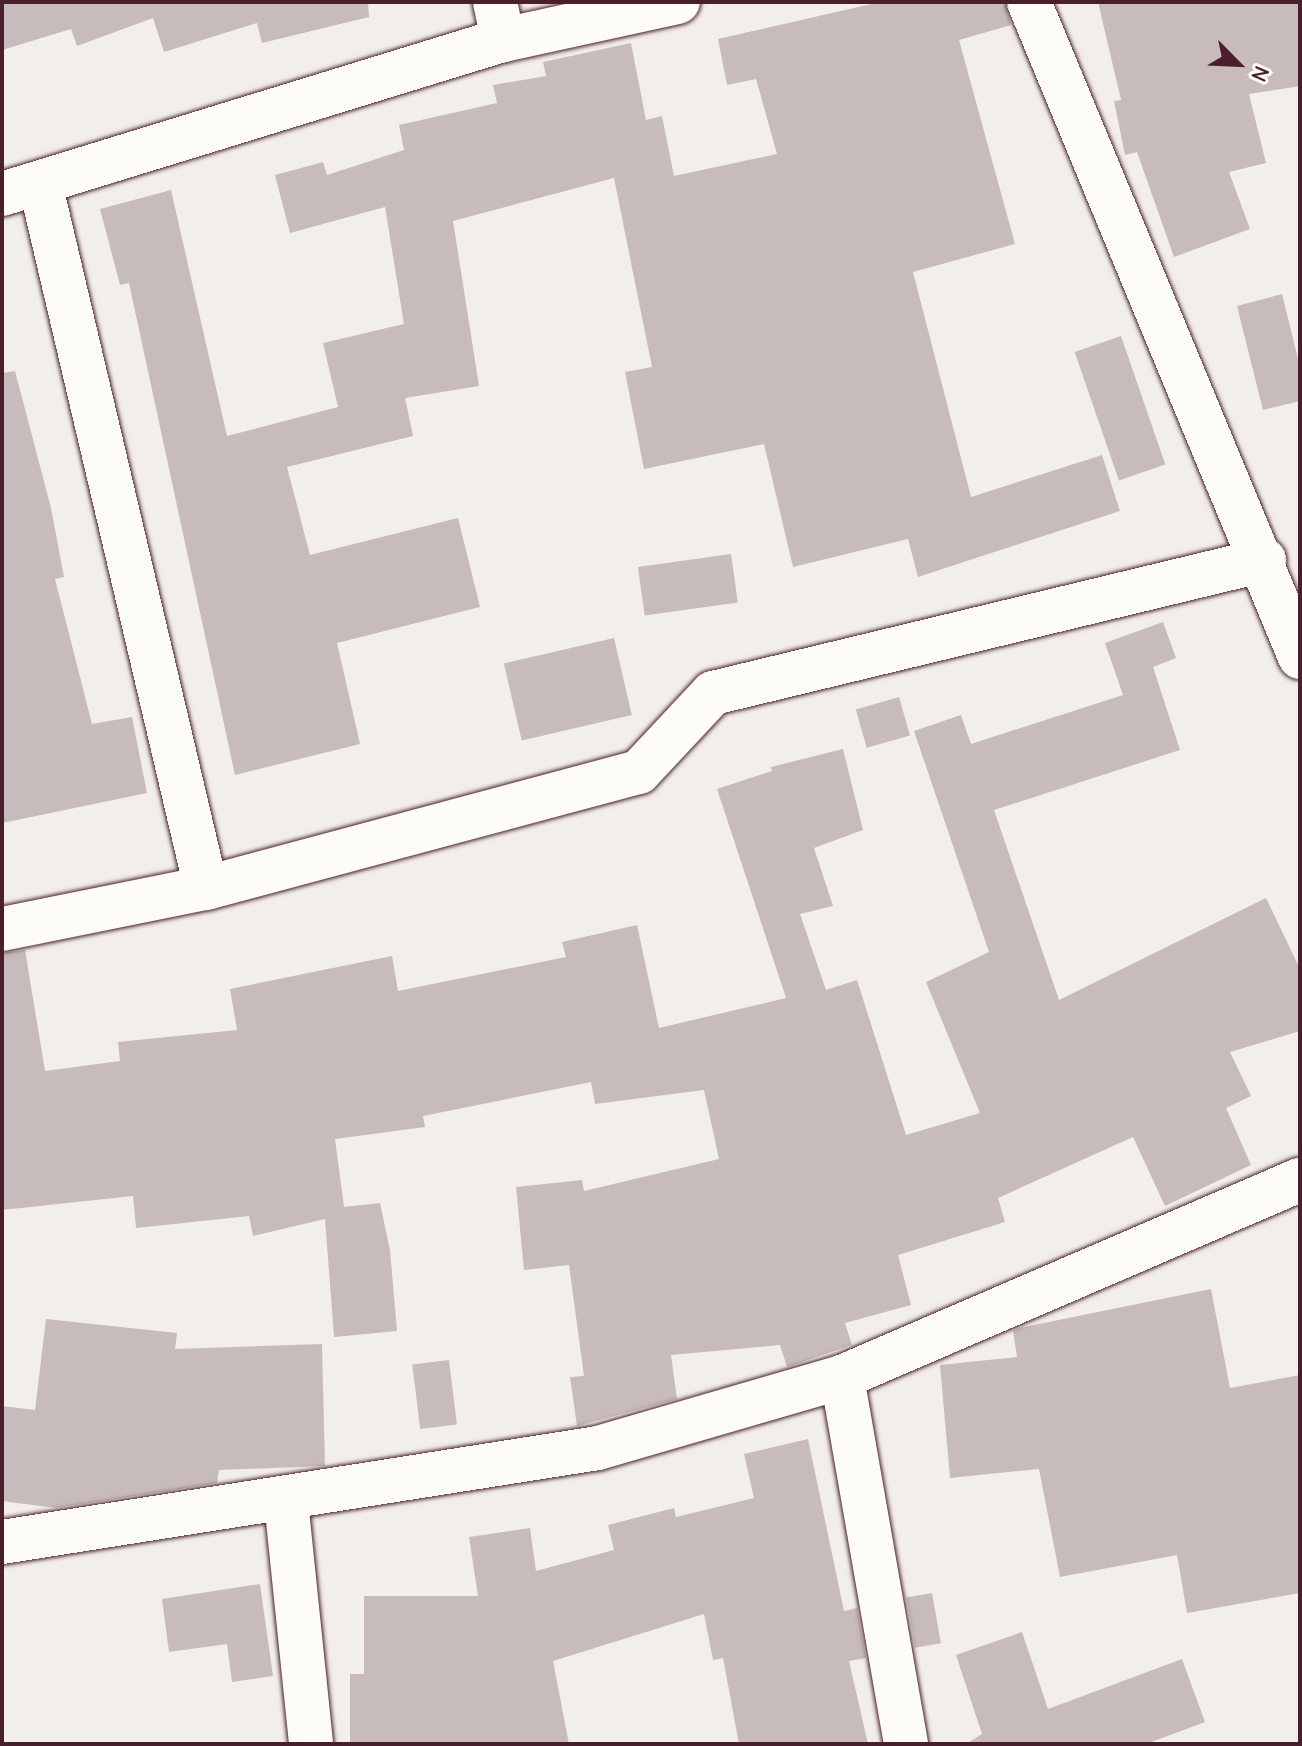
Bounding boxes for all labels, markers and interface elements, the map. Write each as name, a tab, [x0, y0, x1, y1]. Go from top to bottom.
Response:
north arrow	[1198, 24, 1278, 104]
text: N	[1245, 62, 1275, 86]

